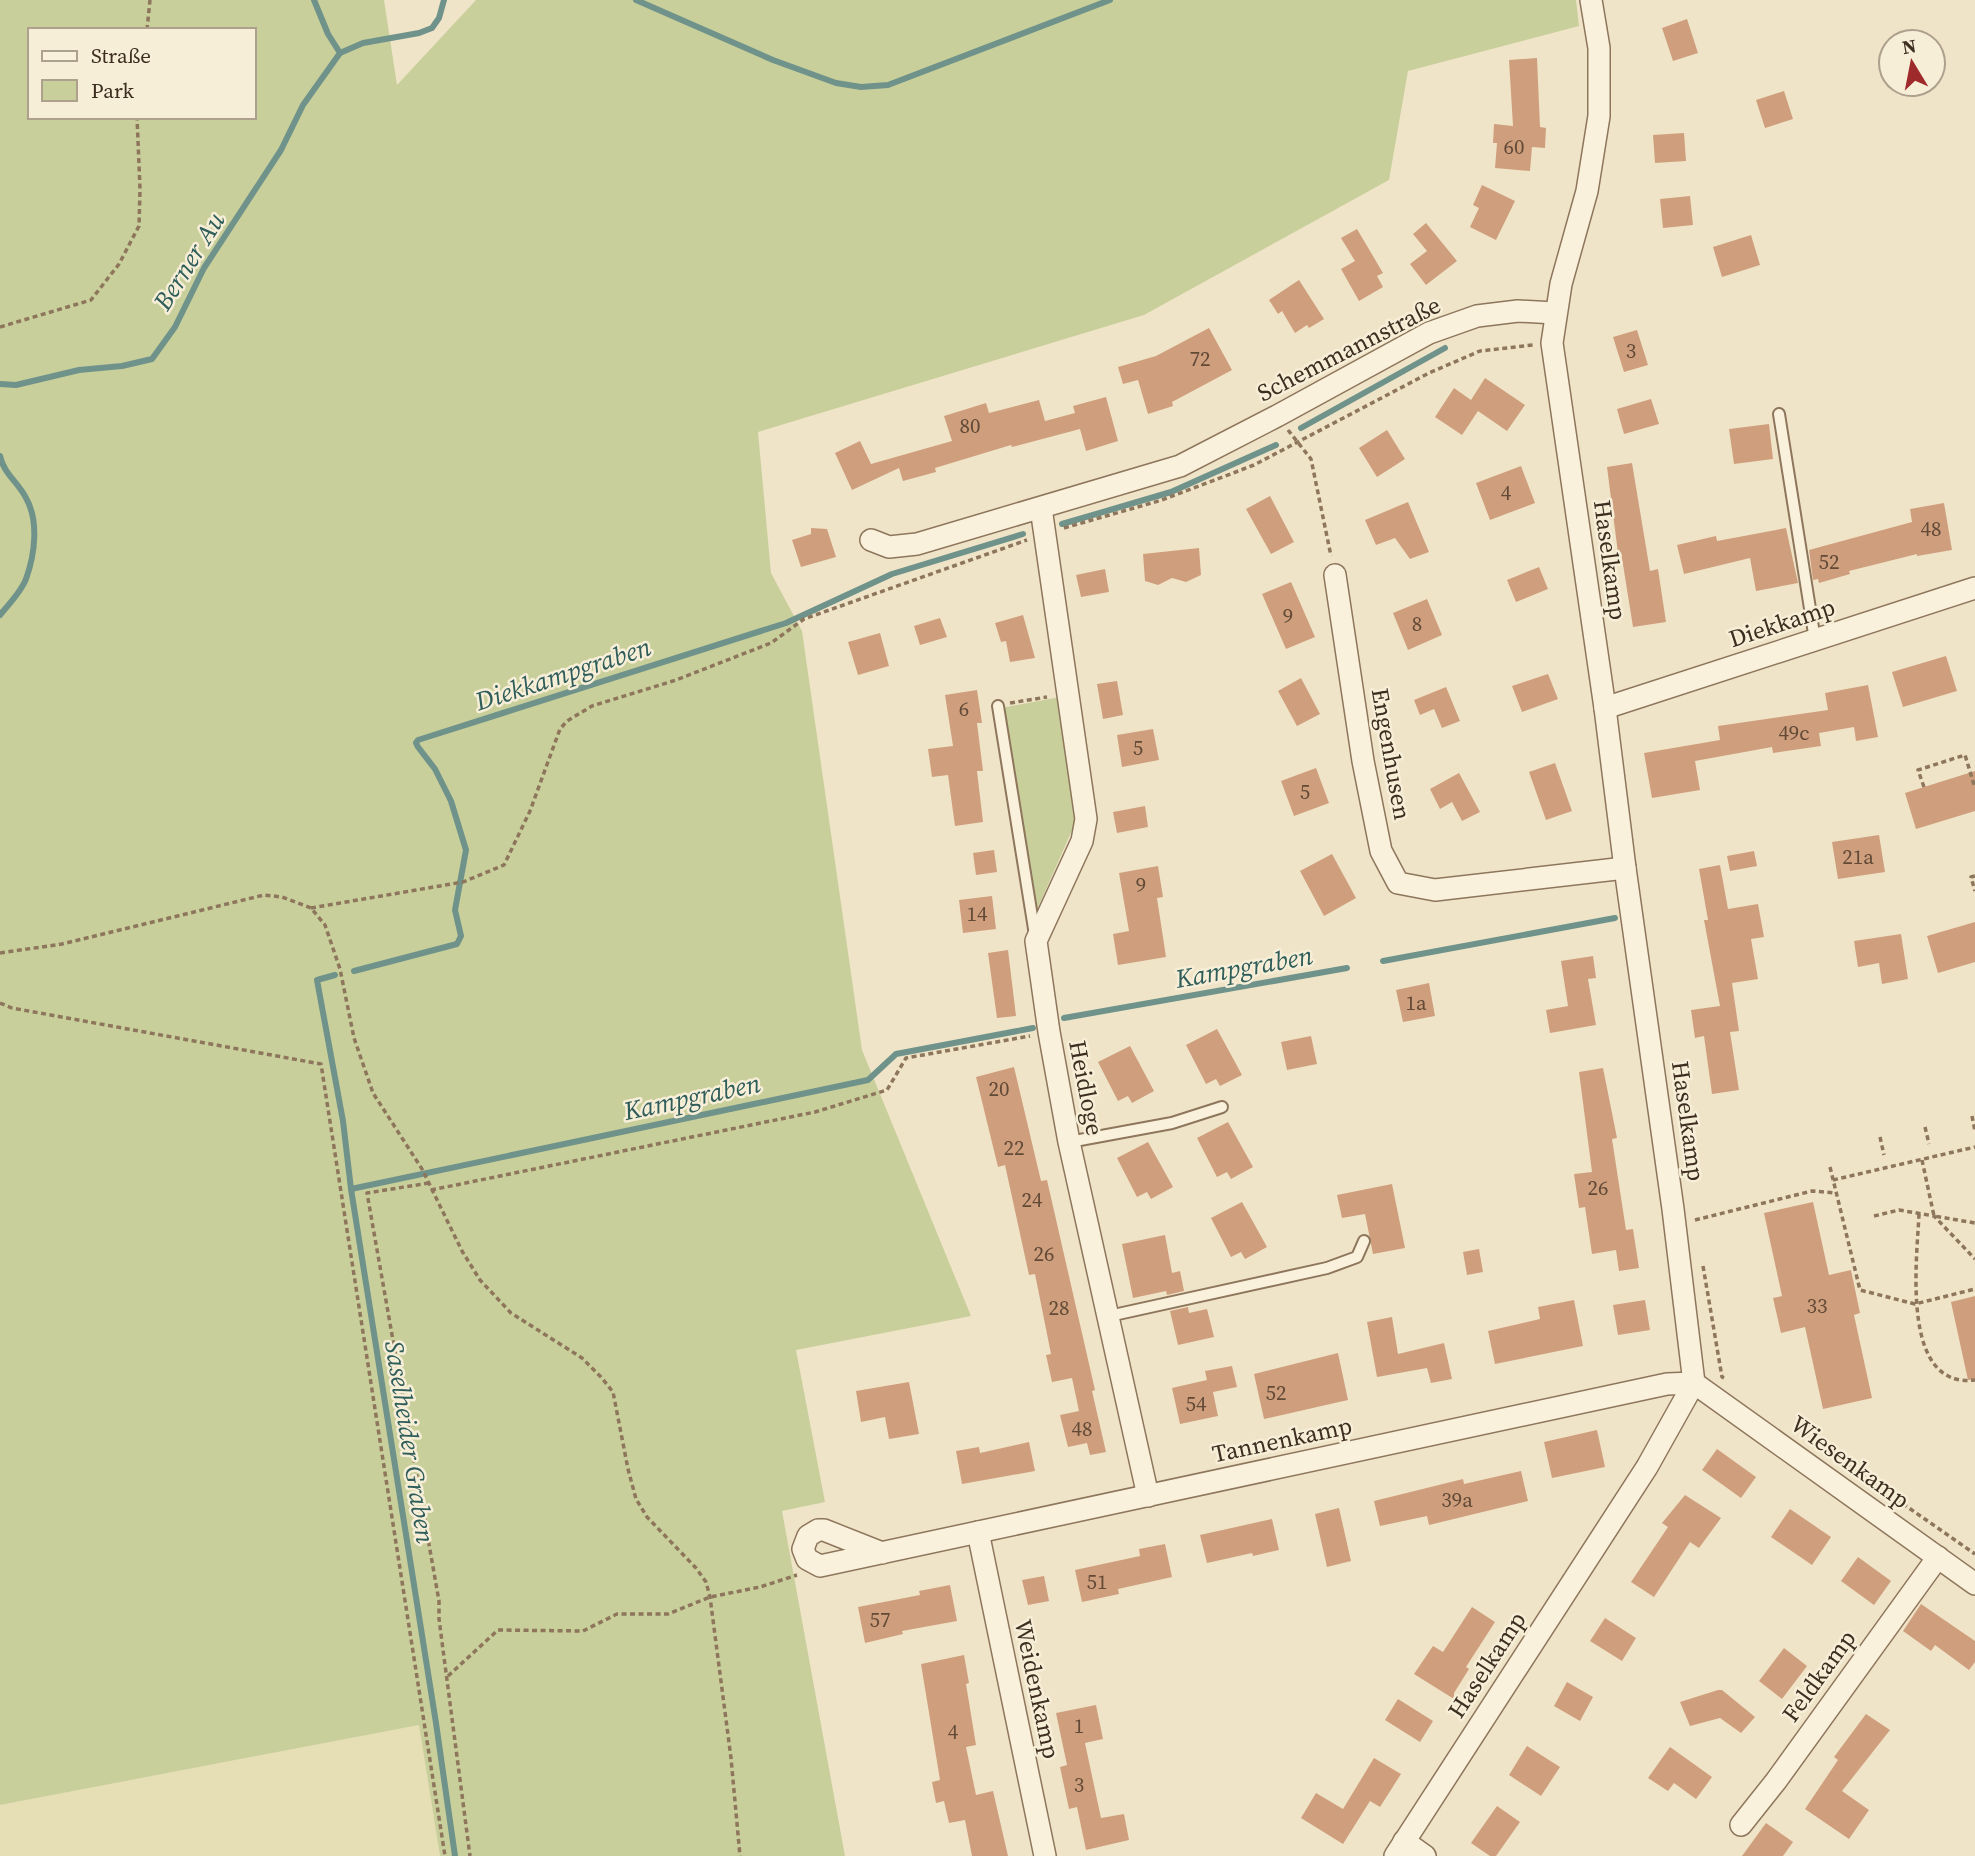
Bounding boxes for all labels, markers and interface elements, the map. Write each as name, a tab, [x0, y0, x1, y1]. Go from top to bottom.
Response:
legend	[28, 28, 256, 119]
north arrow	[1877, 28, 1947, 98]
text: N	[1900, 32, 1918, 60]
text: Straße	[91, 41, 151, 70]
text: Park	[91, 76, 135, 105]
house number: 60	[1504, 132, 1525, 161]
water label: Berner Au	[144, 205, 233, 318]
street label: Schemmannstraße	[1251, 288, 1446, 409]
house number: 3	[1626, 336, 1636, 365]
house number: 72	[1190, 344, 1211, 373]
house number: 80	[960, 411, 981, 440]
house number: 4	[1501, 478, 1512, 507]
street label: Haselkamp	[1586, 498, 1635, 622]
house number: 48	[1921, 514, 1942, 543]
house number: 52	[1819, 547, 1840, 576]
street label: Diekkamp	[1725, 590, 1839, 655]
house number: 9	[1283, 601, 1293, 630]
house number: 8	[1412, 609, 1422, 638]
water label: Diekkampgraben	[470, 629, 656, 720]
street label: Engenhusen	[1364, 685, 1419, 823]
house number: 6	[959, 694, 969, 723]
house number: 49c	[1778, 718, 1810, 747]
house number: 5	[1133, 733, 1143, 762]
house number: 5	[1300, 777, 1310, 806]
house number: 21a	[1842, 842, 1874, 871]
house number: 9	[1136, 870, 1146, 899]
house number: 14	[967, 899, 988, 928]
water label: Kampgraben	[1172, 937, 1316, 997]
house number: 1a	[1405, 988, 1427, 1017]
street label: Heidloge	[1061, 1038, 1112, 1138]
street label: Haselkamp	[1664, 1059, 1713, 1183]
water label: Kampgraben	[619, 1065, 764, 1129]
house number: 20	[989, 1074, 1010, 1103]
house number: 22	[1004, 1133, 1025, 1162]
house number: 26	[1588, 1173, 1609, 1202]
house number: 24	[1022, 1185, 1043, 1214]
house number: 26	[1034, 1239, 1055, 1268]
house number: 33	[1807, 1291, 1828, 1320]
house number: 28	[1049, 1293, 1070, 1322]
water label: Saselheider Graben	[376, 1338, 444, 1546]
house number: 52	[1266, 1378, 1287, 1407]
house number: 54	[1186, 1389, 1207, 1418]
street label: Wiesenkamp	[1784, 1407, 1916, 1516]
street label: Tannenkamp	[1209, 1409, 1355, 1470]
house number: 48	[1072, 1414, 1093, 1443]
house number: 39a	[1441, 1485, 1473, 1514]
house number: 51	[1087, 1567, 1108, 1596]
house number: 57	[870, 1605, 891, 1634]
street label: Haselkamp	[1440, 1605, 1533, 1724]
street label: Weidenkamp	[1007, 1616, 1068, 1762]
street label: Feldkamp	[1774, 1623, 1863, 1728]
house number: 1	[1074, 1711, 1084, 1740]
house number: 4	[948, 1717, 959, 1746]
house number: 3	[1074, 1770, 1084, 1799]

